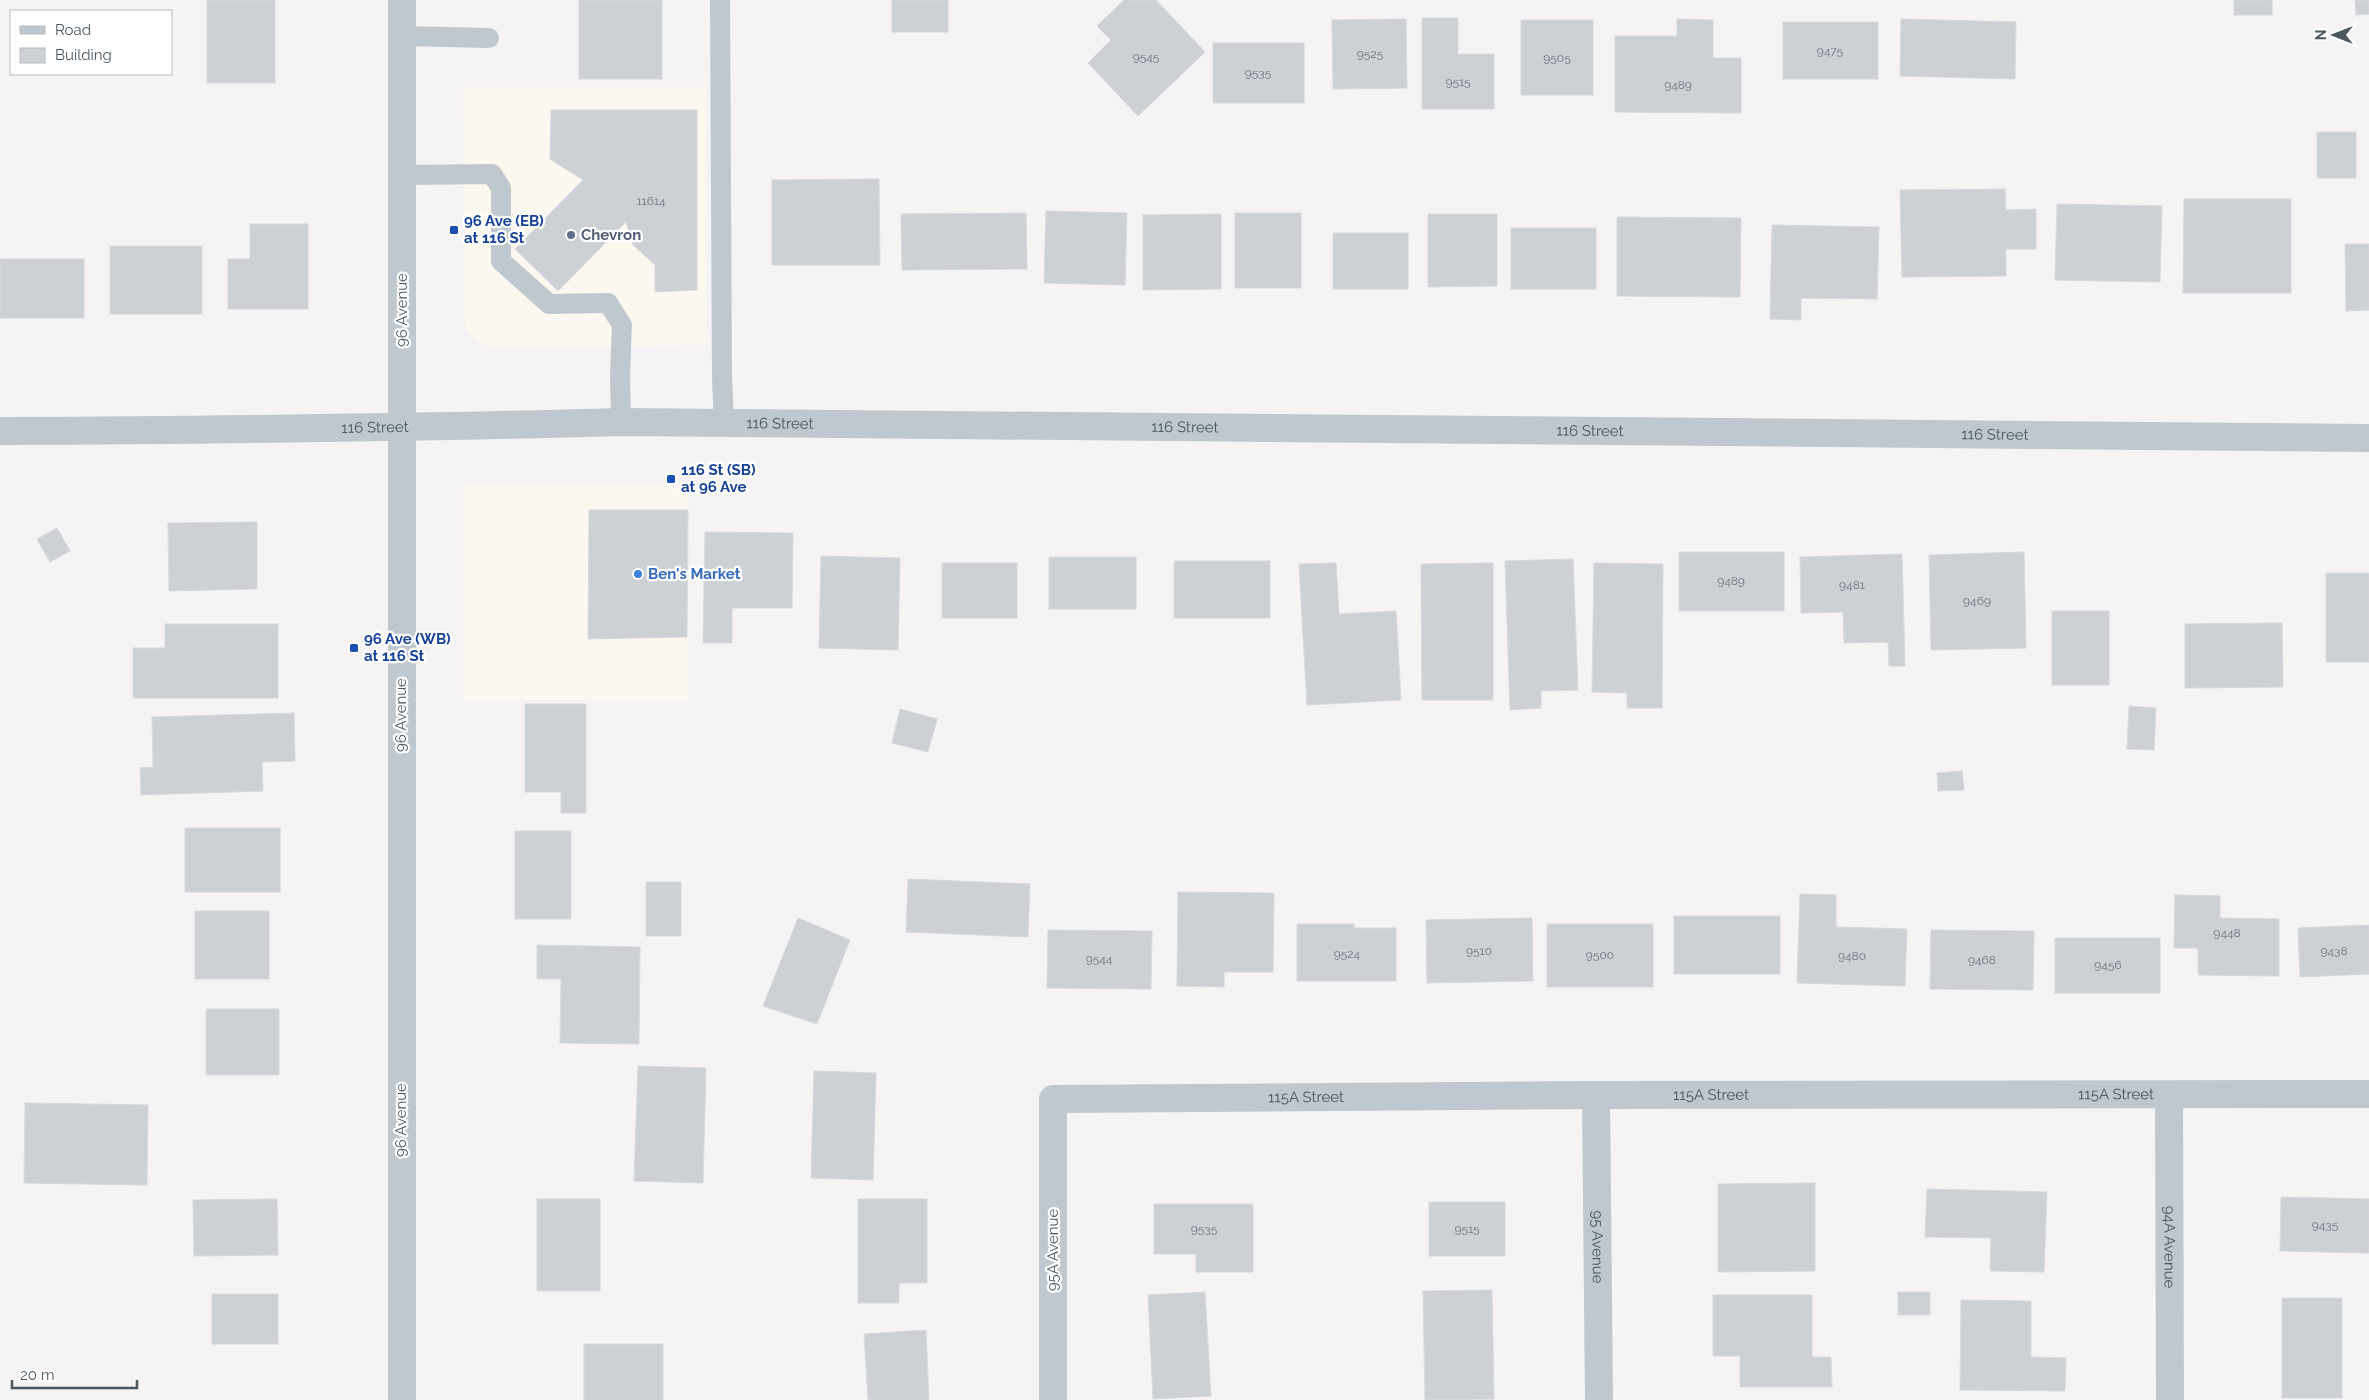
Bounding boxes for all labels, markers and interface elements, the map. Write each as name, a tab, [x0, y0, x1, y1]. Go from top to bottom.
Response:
legend	[10, 10, 172, 75]
north arrow	[2309, 10, 2359, 60]
text: Road	[55, 21, 91, 39]
text: N	[2313, 30, 2329, 40]
house number: 9475	[1817, 44, 1844, 58]
text: Building	[55, 46, 112, 64]
house number: 9525	[1357, 47, 1384, 61]
house number: 9545	[1133, 50, 1160, 64]
house number: 9505	[1543, 51, 1571, 65]
house number: 9535	[1245, 66, 1272, 80]
house number: 9515	[1445, 75, 1471, 89]
house number: 9489	[1664, 78, 1692, 92]
house number: 11614	[636, 194, 666, 208]
place label: 96 Ave (EB) at 116 St	[464, 212, 544, 247]
marker: 96 Ave (EB) at 116 St	[448, 224, 460, 236]
place label: Chevron	[581, 226, 641, 244]
marker: Chevron	[565, 229, 577, 241]
street label: 96 Avenue	[393, 273, 411, 347]
street label: 116 Street	[746, 414, 814, 433]
street label: 116 Street	[341, 418, 409, 437]
street label: 116 Street	[1151, 418, 1219, 436]
street label: 116 Street	[1556, 422, 1624, 440]
street label: 116 Street	[1961, 425, 2029, 444]
place label: 116 St (SB) at 96 Ave	[681, 461, 756, 496]
marker: 116 St (SB) at 96 Ave	[665, 473, 677, 485]
place label: Ben's Market	[648, 565, 741, 583]
marker: Ben's Market	[632, 568, 644, 580]
house number: 9489	[1717, 574, 1745, 588]
house number: 9481	[1839, 578, 1865, 592]
house number: 9469	[1963, 594, 1991, 608]
place label: 96 Ave (WB) at 116 St	[364, 630, 451, 665]
marker: 96 Ave (WB) at 116 St	[348, 642, 360, 654]
street label: 96 Avenue	[392, 678, 410, 752]
house number: 9448	[2213, 926, 2241, 940]
house number: 9510	[1466, 944, 1492, 958]
house number: 9438	[2320, 944, 2348, 958]
house number: 9524	[1334, 947, 1361, 961]
house number: 9500	[1586, 948, 1614, 962]
house number: 9480	[1838, 949, 1866, 963]
house number: 9544	[1086, 952, 1113, 966]
house number: 9468	[1968, 953, 1996, 967]
house number: 9456	[2094, 958, 2122, 972]
street label: 96 Avenue	[392, 1083, 410, 1157]
street label: 115A Street	[2078, 1085, 2154, 1103]
street label: 115A Street	[1673, 1086, 1749, 1104]
street label: 115A Street	[1268, 1088, 1344, 1106]
street label: 94A Avenue	[2160, 1206, 2179, 1289]
street label: 95A Avenue	[1044, 1208, 1062, 1291]
street label: 95 Avenue	[1588, 1210, 1607, 1284]
house number: 9435	[2312, 1218, 2339, 1232]
house number: 9535	[1191, 1222, 1218, 1236]
house number: 9515	[1454, 1222, 1480, 1236]
scale bar	[12, 1358, 138, 1390]
text: 20 m	[20, 1366, 55, 1384]

